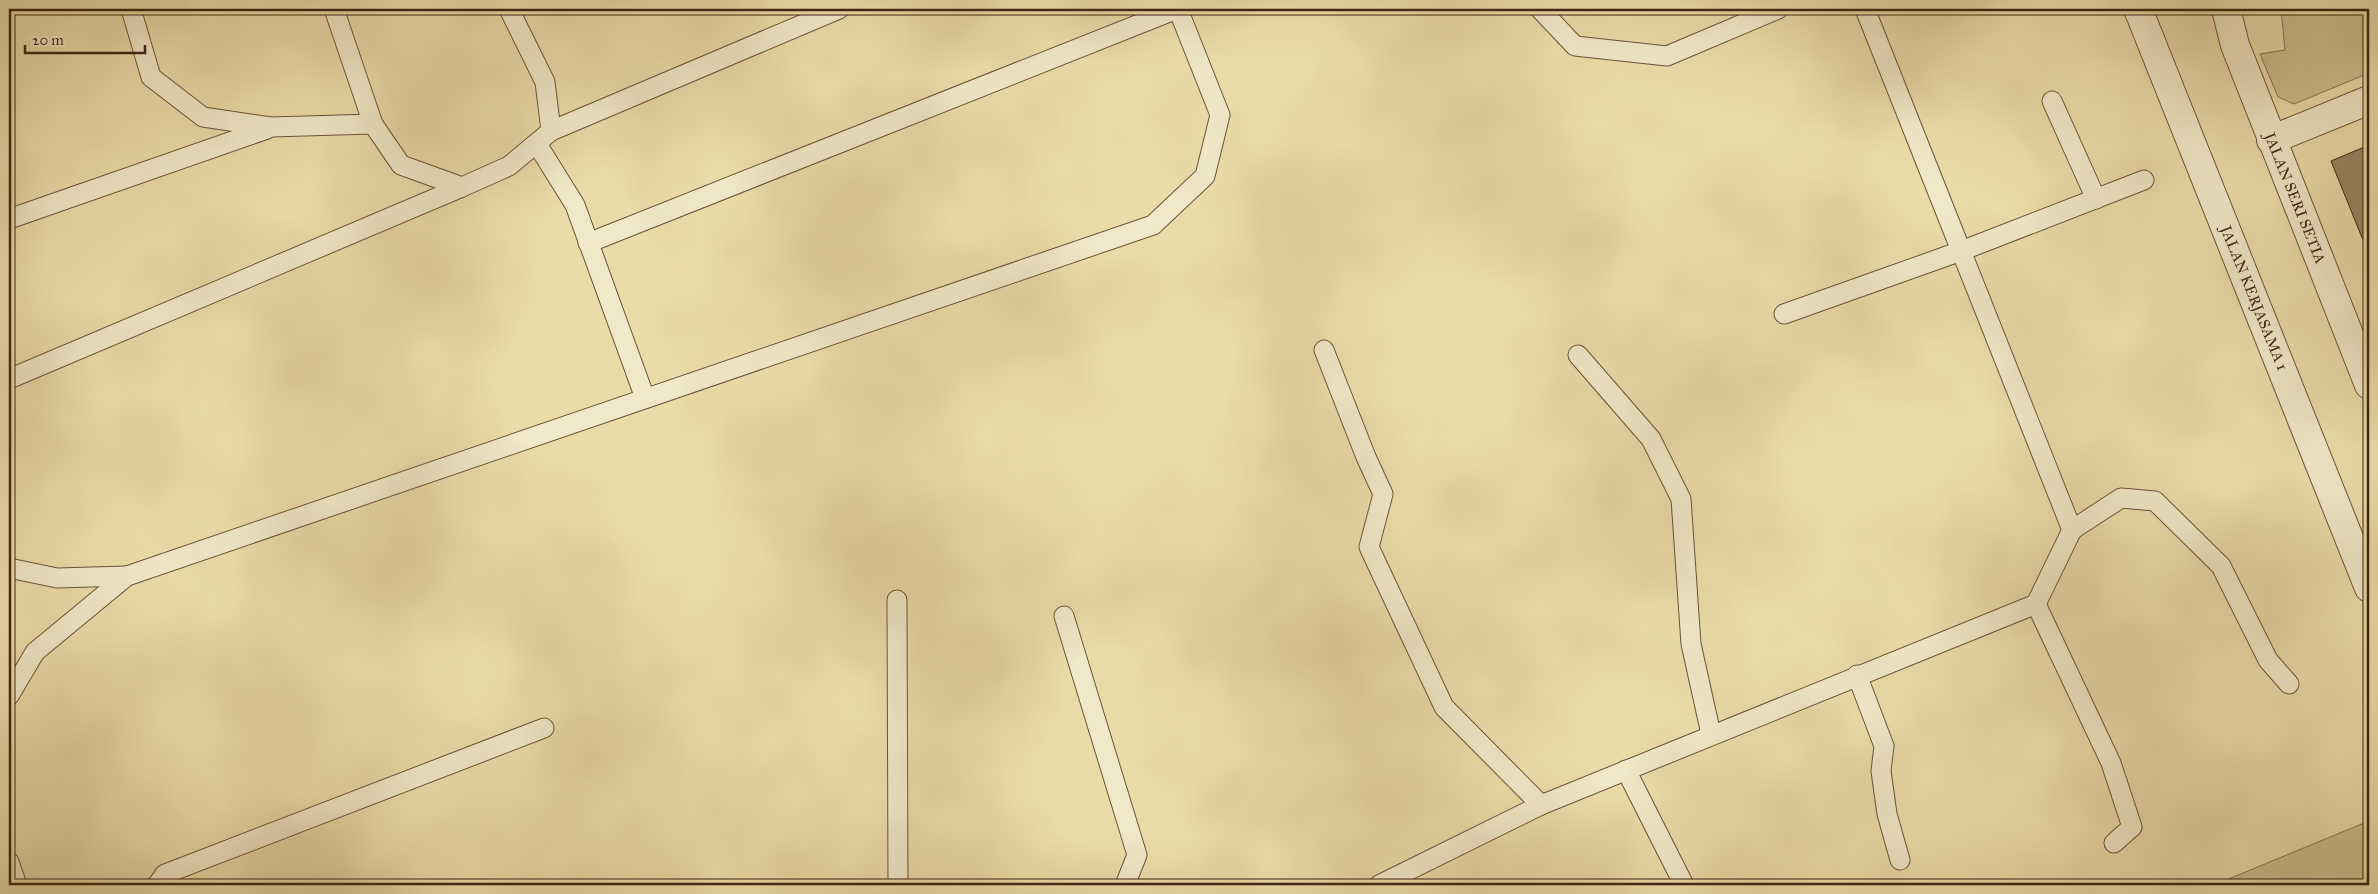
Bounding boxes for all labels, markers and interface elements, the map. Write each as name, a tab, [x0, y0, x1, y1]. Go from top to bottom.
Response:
scale bar	[25, 22, 145, 54]
text: 20 m	[32, 31, 64, 49]
street label: JALAN SERI SETIA	[2259, 128, 2329, 266]
street label: JALAN KERJASAMA 1	[2215, 221, 2291, 374]

